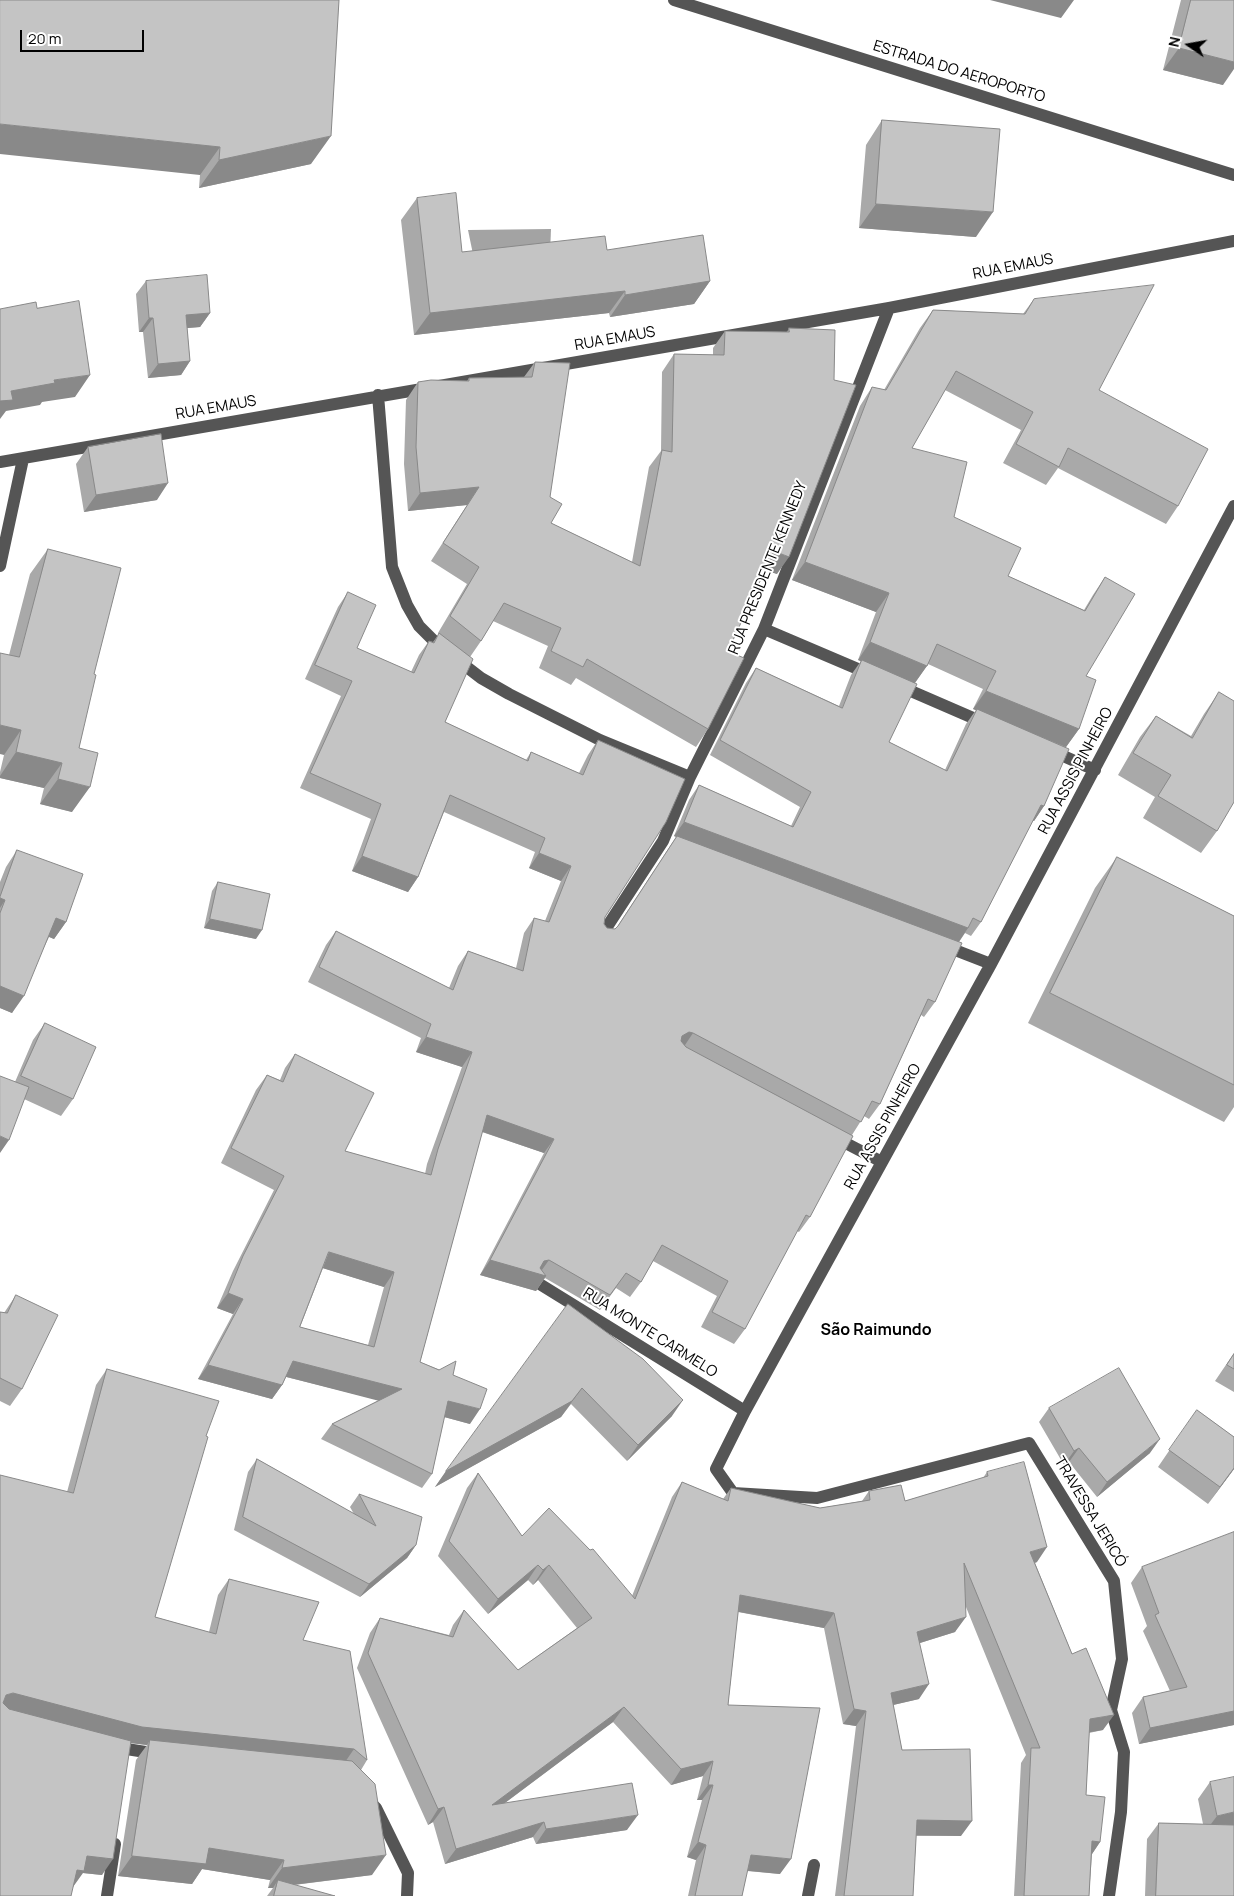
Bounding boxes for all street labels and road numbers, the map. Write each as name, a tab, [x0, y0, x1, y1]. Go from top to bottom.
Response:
street label: ESTRADA DO AEROPORTO	[871, 37, 1047, 107]
street label: RUA EMAUS	[971, 250, 1055, 284]
street label: RUA EMAUS	[573, 323, 657, 355]
street label: RUA EMAUS	[174, 392, 258, 424]
street label: RUA PRESIDENTE KENNEDY	[725, 479, 811, 657]
street label: RUA ASSIS PINHEIRO	[1035, 704, 1117, 838]
street label: RUA ASSIS PINHEIRO	[841, 1061, 925, 1193]
street label: RUA MONTE CARMELO	[579, 1284, 721, 1382]
street label: TRAVESSA JERICÓ	[1050, 1454, 1130, 1570]

